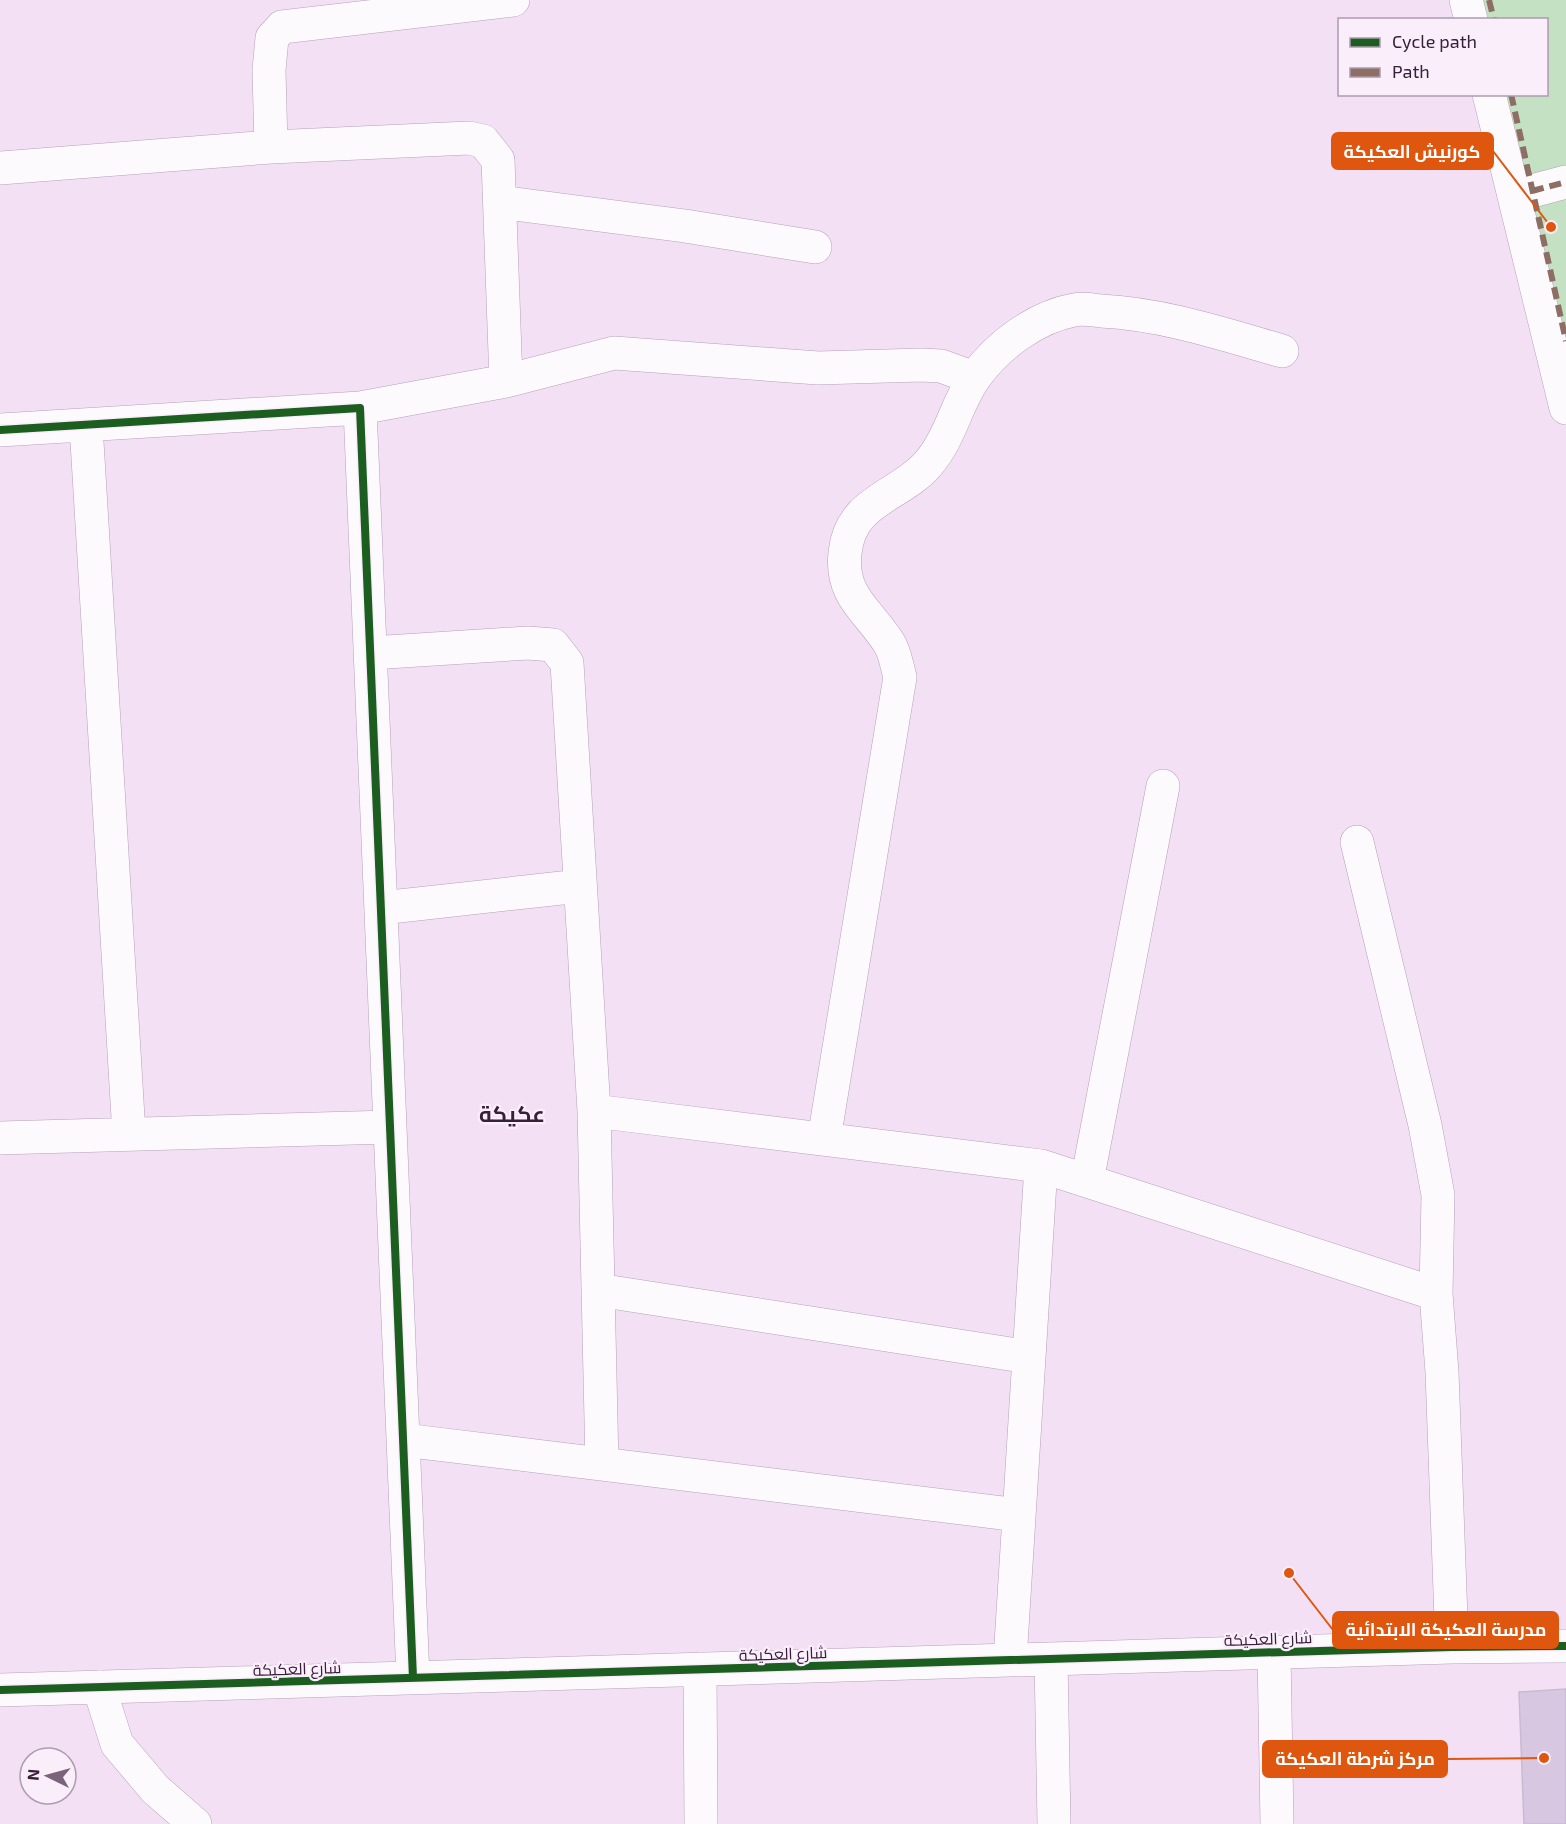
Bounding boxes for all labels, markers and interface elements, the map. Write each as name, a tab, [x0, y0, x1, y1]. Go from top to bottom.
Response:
legend	[1338, 18, 1548, 96]
text: Cycle path	[1392, 30, 1477, 52]
text: Path	[1392, 60, 1430, 82]
callout: كورنيش العكيكة	[1332, 133, 1493, 169]
text: كورنيش العكيكة	[1344, 140, 1480, 163]
district label: عكيكة	[479, 1100, 545, 1127]
callout: مدرسة العكيكة الابتدائية	[1333, 1612, 1558, 1648]
text: مدرسة العكيكة الابتدائية	[1345, 1618, 1547, 1640]
street label: شارع العكيكة	[1223, 1627, 1313, 1652]
street label: شارع العكيكة	[738, 1642, 828, 1667]
street label: شارع العكيكة	[252, 1657, 342, 1682]
callout: مركز شرطة العكيكة	[1263, 1741, 1447, 1777]
north arrow	[18, 1746, 78, 1806]
text: مركز شرطة العكيكة	[1275, 1747, 1435, 1770]
text: N	[23, 1768, 43, 1781]

